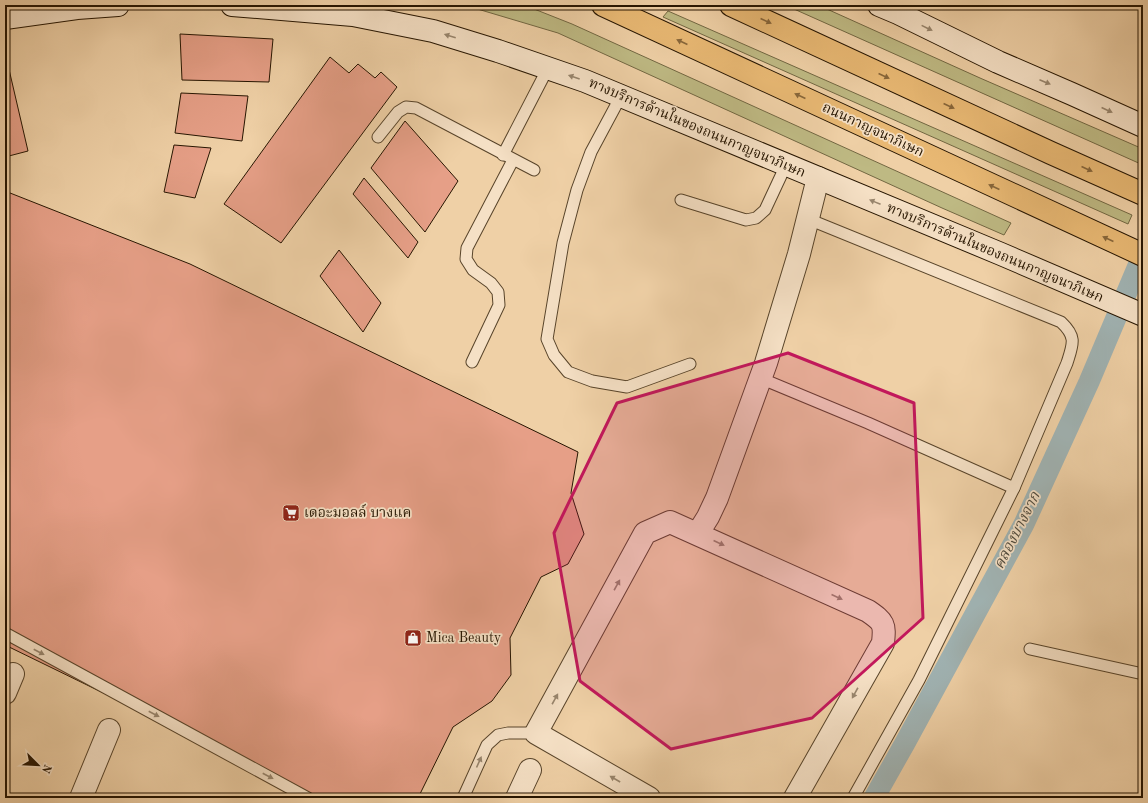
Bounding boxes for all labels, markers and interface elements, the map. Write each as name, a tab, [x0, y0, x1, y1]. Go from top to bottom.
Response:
one-way arrow	[760, 18, 772, 25]
one-way arrow	[921, 24, 933, 31]
one-way arrow	[444, 33, 456, 39]
one-way arrow	[677, 39, 688, 45]
street label: ทางบริการด้านในของถนนกาญจนาภิเษก	[587, 72, 809, 180]
one-way arrow	[878, 73, 890, 79]
one-way arrow	[567, 74, 579, 80]
one-way arrow	[1039, 79, 1051, 86]
one-way arrow	[794, 93, 806, 99]
street label: ถนนกาญจนาภิเษก	[820, 99, 926, 160]
one-way arrow	[943, 103, 955, 109]
one-way arrow	[1102, 107, 1113, 113]
one-way arrow	[1081, 166, 1092, 172]
one-way arrow	[988, 183, 1000, 189]
street label: ทางบริการด้านในของถนนกาญจนาภิเษก	[885, 197, 1107, 305]
one-way arrow	[869, 199, 880, 205]
one-way arrow	[1102, 236, 1113, 242]
water label: คลองบางจาก	[992, 489, 1044, 572]
supermarket icon: เดอะมอลล์ บางแค	[281, 503, 301, 523]
place label: เดอะมอลล์ บางแค	[304, 503, 411, 520]
one-way arrow	[714, 540, 725, 546]
one-way arrow	[613, 579, 620, 591]
one-way arrow	[832, 594, 843, 600]
shop icon: Mica Beauty	[403, 628, 423, 648]
place label: Mica Beauty	[426, 631, 502, 645]
one-way arrow	[33, 649, 45, 655]
one-way arrow	[851, 687, 858, 699]
one-way arrow	[551, 693, 558, 705]
one-way arrow	[148, 711, 159, 717]
north arrow	[18, 745, 58, 785]
one-way arrow	[476, 757, 482, 768]
text: N	[39, 762, 52, 775]
one-way arrow	[262, 773, 274, 779]
one-way arrow	[609, 775, 621, 782]

